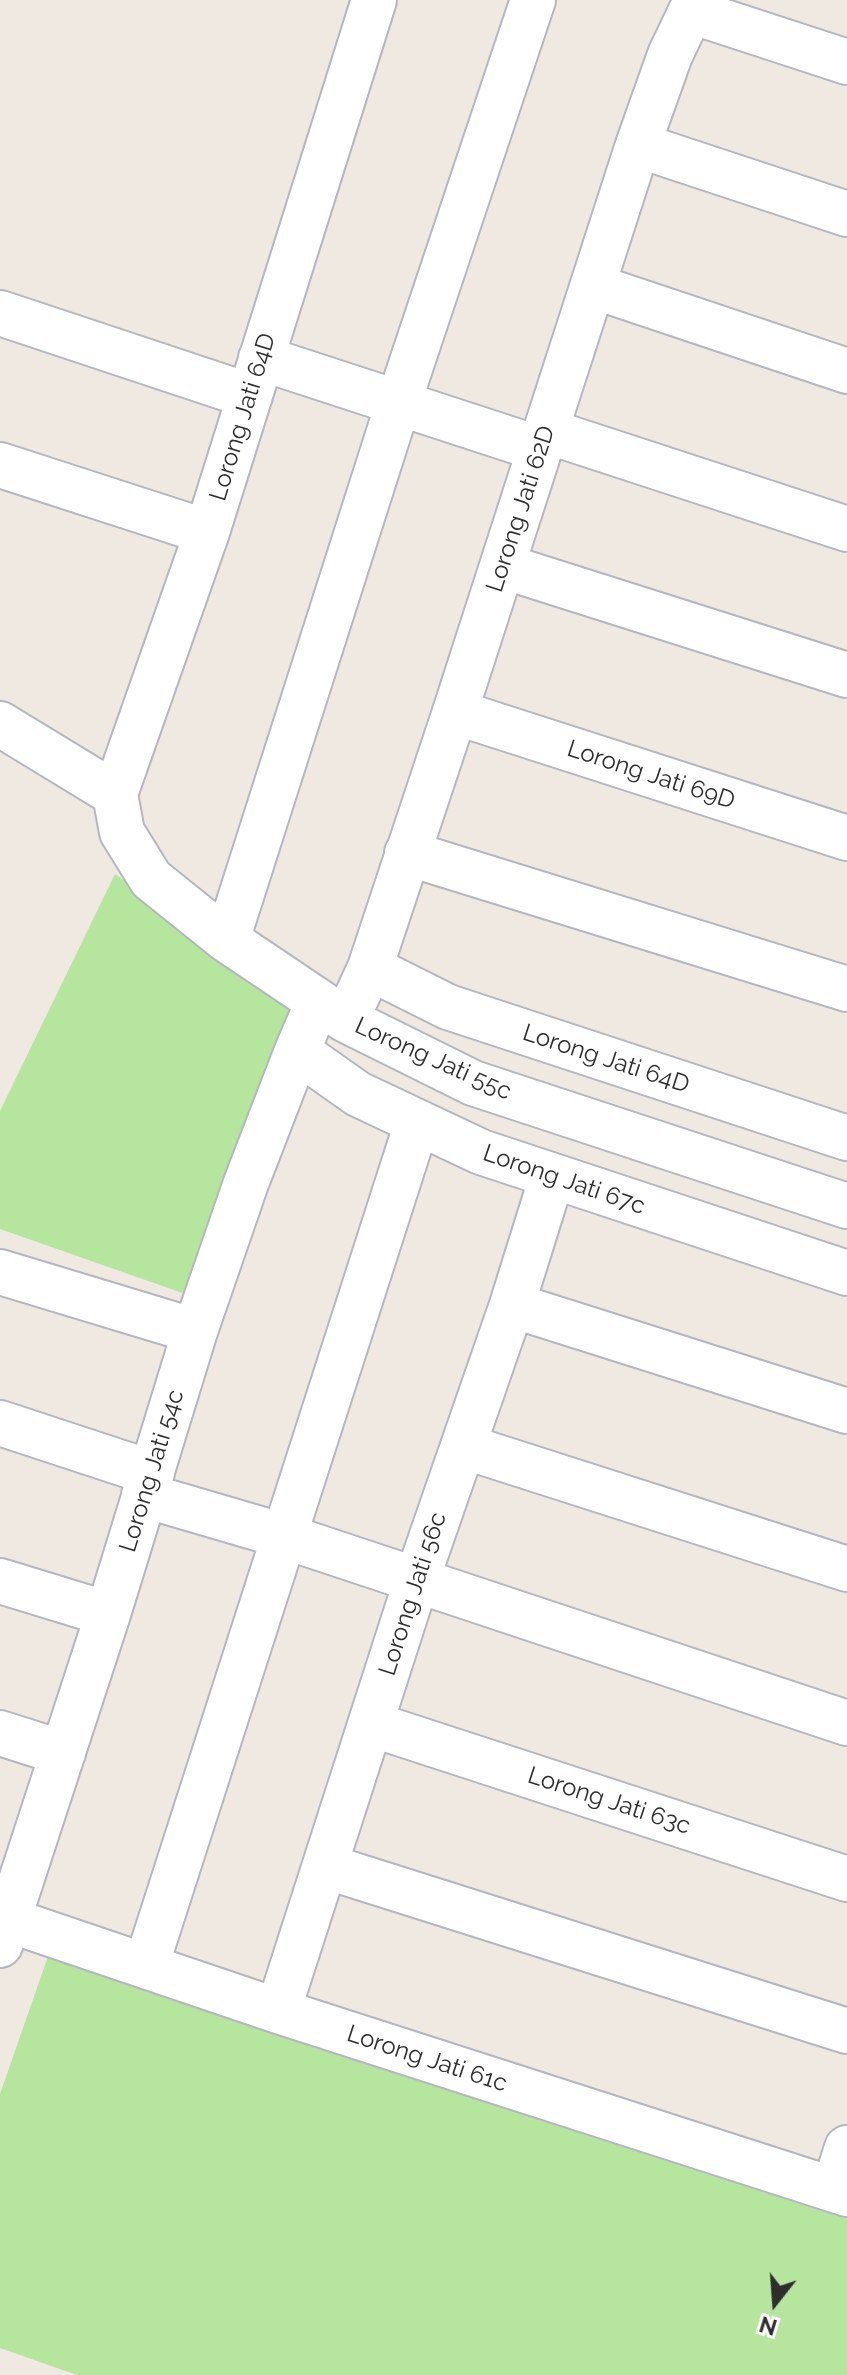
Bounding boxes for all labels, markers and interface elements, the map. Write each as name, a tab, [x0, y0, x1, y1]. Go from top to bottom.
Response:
street label: Lorong Jati 64D	[204, 330, 282, 504]
street label: Lorong Jati 62D	[481, 422, 561, 596]
street label: Lorong Jati 69D	[563, 734, 739, 816]
street label: Lorong Jati 55c	[350, 1012, 516, 1106]
street label: Lorong Jati 64D	[519, 1018, 693, 1100]
street label: Lorong Jati 67c	[479, 1139, 649, 1221]
street label: Lorong Jati 54c	[114, 1386, 190, 1556]
street label: Lorong Jati 56c	[373, 1509, 453, 1679]
street label: Lorong Jati 63c	[524, 1761, 694, 1841]
street label: Lorong Jati 61c	[343, 2020, 511, 2098]
north arrow	[735, 2263, 815, 2343]
text: N	[756, 2311, 780, 2341]

